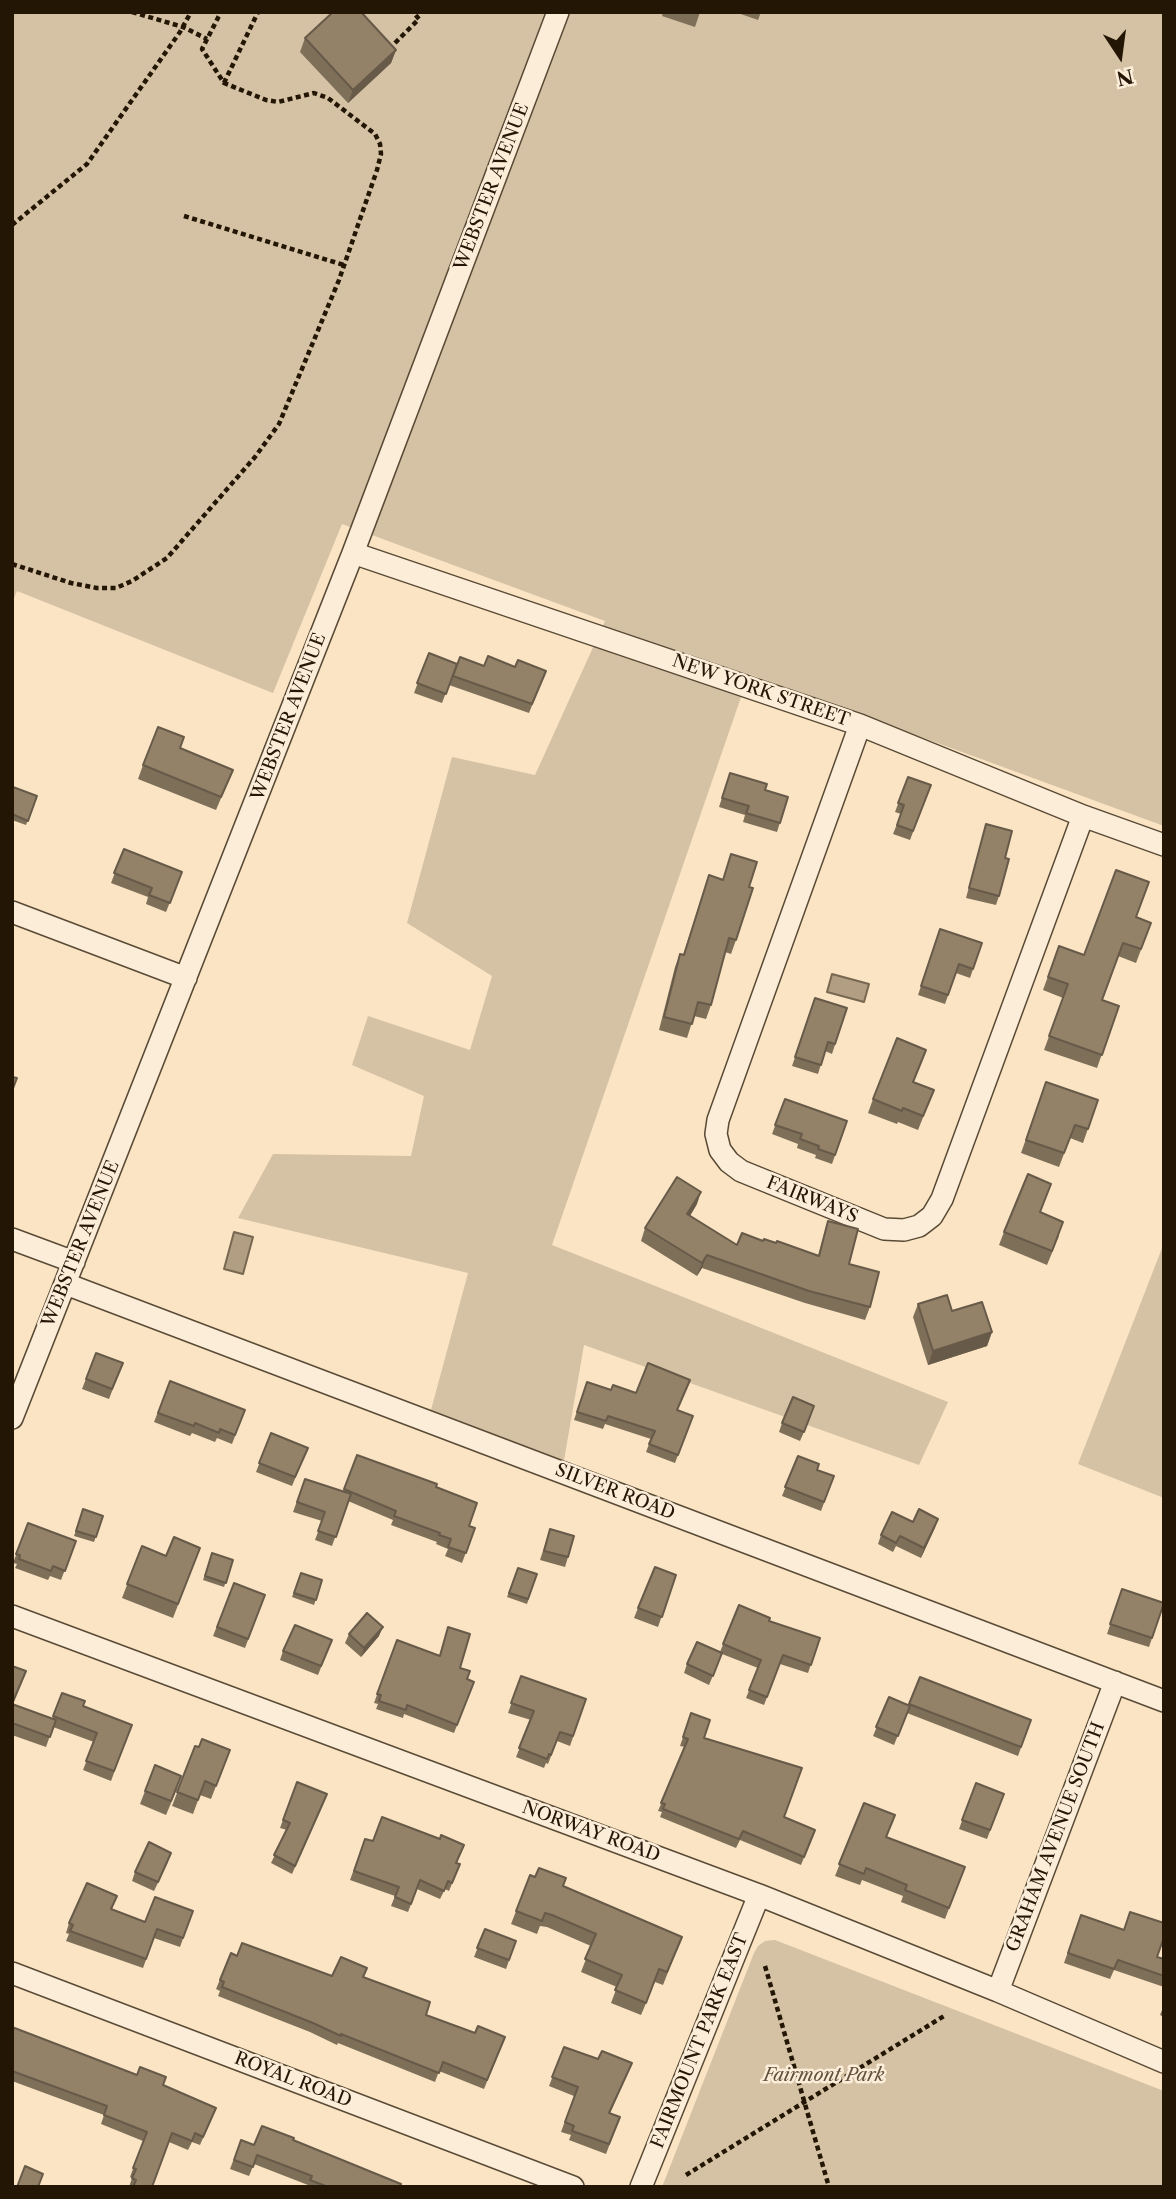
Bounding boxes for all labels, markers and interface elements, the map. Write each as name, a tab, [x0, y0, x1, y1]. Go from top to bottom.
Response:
north arrow	[1085, 21, 1155, 91]
text: N	[1114, 64, 1135, 90]
street label: WEBSTER AVENUE	[450, 100, 534, 274]
street label: WEBSTER AVENUE	[247, 630, 331, 804]
street label: NEW YORK STREET	[669, 650, 853, 732]
street label: WEBSTER AVENUE	[38, 1158, 124, 1330]
street label: FAIRWAYS	[763, 1172, 861, 1228]
street label: SILVER ROAD	[552, 1459, 678, 1525]
street label: GRAHAM AVENUE SOUTH	[1002, 1719, 1110, 1955]
street label: NORWAY ROAD	[519, 1797, 663, 1867]
street label: FAIRMOUNT PARK EAST	[647, 1930, 753, 2152]
street label: ROYAL ROAD	[231, 2048, 355, 2112]
park label: Fairmont Park	[764, 2065, 884, 2087]

